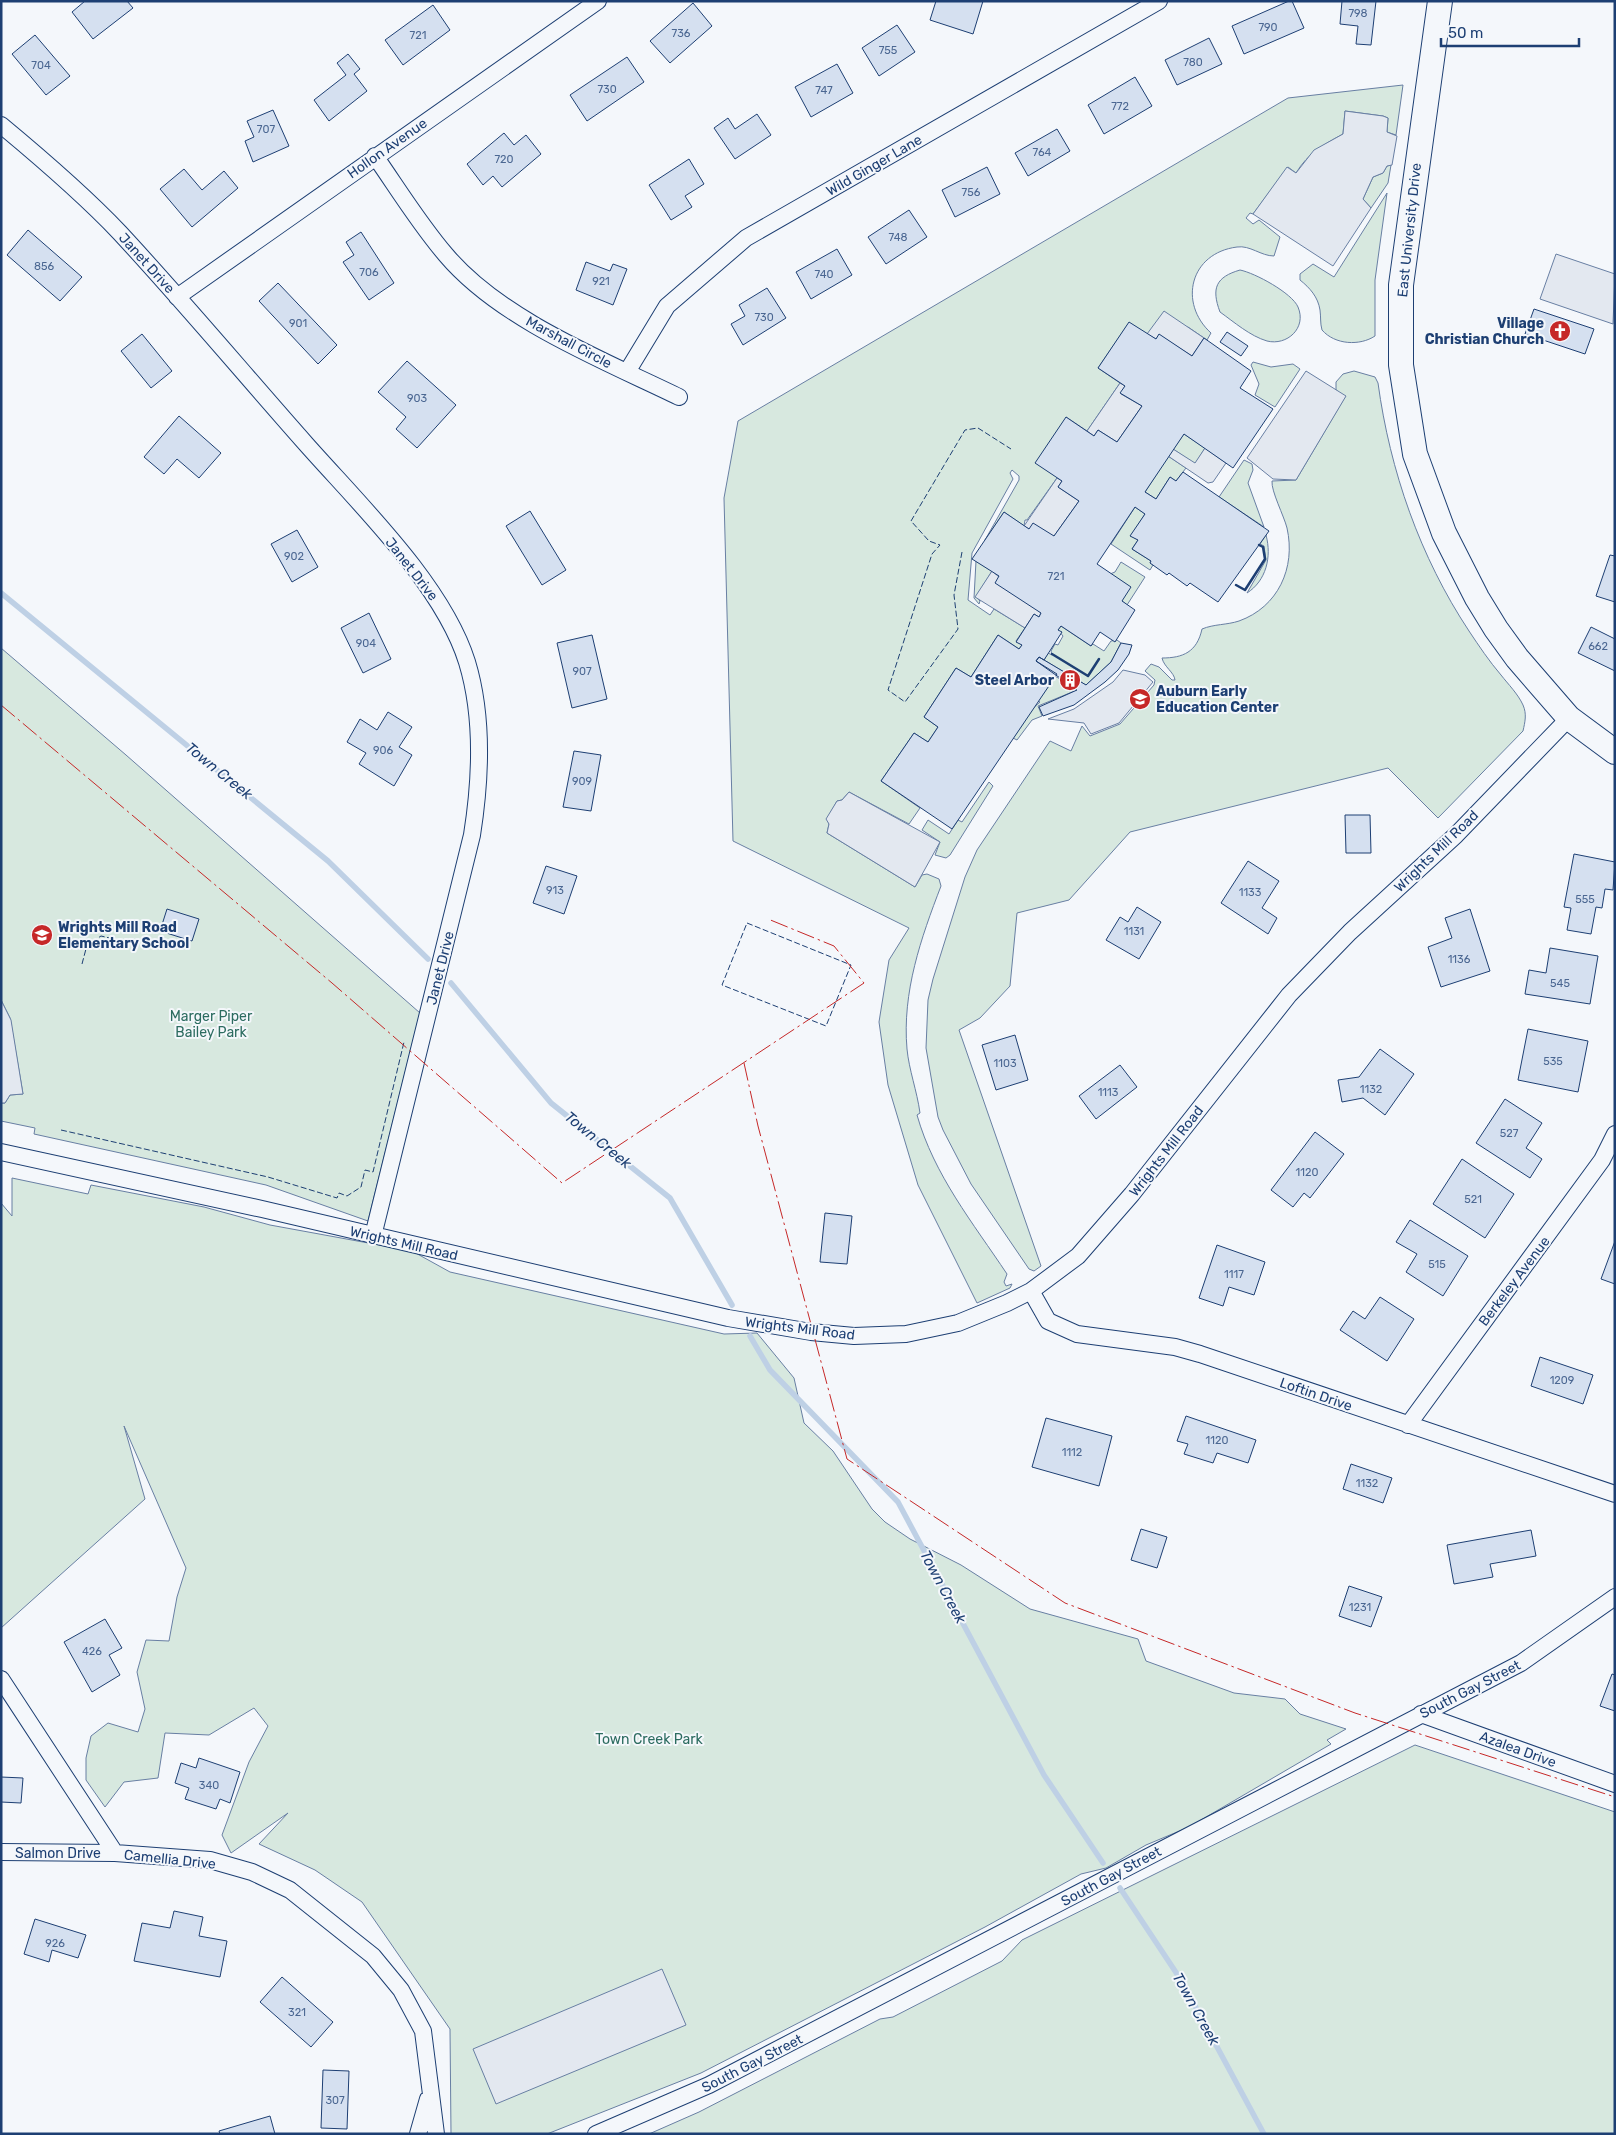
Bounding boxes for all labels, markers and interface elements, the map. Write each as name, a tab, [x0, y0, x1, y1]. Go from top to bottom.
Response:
house number: 798	[1348, 7, 1368, 20]
scale bar	[1441, 15, 1578, 47]
house number: 790	[1258, 21, 1278, 34]
text: 50 m	[1448, 24, 1483, 42]
house number: 736	[672, 27, 691, 40]
house number: 721	[410, 29, 426, 42]
house number: 755	[879, 44, 898, 57]
house number: 780	[1183, 56, 1203, 69]
house number: 704	[31, 59, 51, 72]
house number: 730	[597, 83, 617, 96]
house number: 747	[815, 84, 833, 97]
house number: 772	[1111, 100, 1129, 113]
street label: Hollon Avenue	[344, 115, 431, 182]
house number: 707	[257, 123, 275, 136]
street label: Wild Ginger Lane	[823, 131, 925, 200]
house number: 764	[1033, 146, 1052, 159]
house number: 720	[494, 153, 514, 166]
street label: East University Drive	[1394, 162, 1425, 298]
house number: 756	[962, 186, 981, 199]
street label: Janet Drive	[115, 230, 178, 297]
house number: 748	[888, 231, 908, 244]
house number: 856	[34, 260, 54, 273]
house number: 706	[359, 266, 379, 279]
house number: 740	[814, 268, 834, 281]
house number: 921	[592, 275, 610, 288]
house number: 730	[754, 311, 774, 324]
street label: Marshall Circle	[523, 313, 615, 372]
place label: Village Christian Church	[1425, 315, 1544, 348]
house number: 901	[289, 317, 307, 330]
church icon: Village Christian Church	[1548, 319, 1572, 343]
house number: 903	[407, 392, 427, 405]
street label: Janet Drive	[382, 534, 442, 604]
house number: 902	[284, 550, 304, 563]
house number: 721	[1048, 570, 1064, 583]
house number: 904	[356, 637, 376, 650]
house number: 662	[1588, 640, 1608, 653]
house number: 907	[572, 665, 592, 678]
building icon: Steel Arbor	[1058, 668, 1082, 692]
place label: Steel Arbor	[975, 672, 1055, 689]
place label: Auburn Early Education Center	[1156, 683, 1279, 716]
school or university icon: Auburn Early Education Center	[1128, 687, 1152, 711]
water label: Town Creek	[182, 739, 256, 804]
house number: 906	[373, 744, 393, 757]
house number: 909	[572, 775, 592, 788]
street label: Wrights Mill Road	[1391, 807, 1482, 896]
house number: 913	[546, 884, 564, 897]
house number: 1133	[1239, 886, 1262, 899]
house number: 555	[1575, 893, 1595, 906]
place label: Wrights Mill Road Elementary School	[58, 919, 189, 952]
school or university icon: Wrights Mill Road Elementary School	[30, 923, 54, 947]
house number: 1131	[1124, 925, 1144, 938]
street label: Janet Drive	[423, 929, 458, 1007]
house number: 1136	[1448, 953, 1471, 966]
house number: 545	[1550, 977, 1570, 990]
park label: Marger Piper Bailey Park	[170, 1008, 253, 1041]
house number: 535	[1543, 1055, 1563, 1068]
house number: 1103	[993, 1057, 1017, 1070]
house number: 1132	[1360, 1083, 1382, 1096]
house number: 1113	[1098, 1086, 1119, 1099]
street label: Wrights Mill Road	[1126, 1103, 1207, 1200]
water label: Town Creek	[561, 1108, 635, 1173]
house number: 527	[1500, 1127, 1519, 1140]
house number: 1120	[1296, 1166, 1318, 1179]
house number: 521	[1464, 1193, 1482, 1206]
street label: Wrights Mill Road	[348, 1223, 460, 1264]
street label: Berkeley Avenue	[1475, 1233, 1554, 1329]
house number: 515	[1428, 1258, 1446, 1271]
house number: 1117	[1224, 1268, 1244, 1281]
street label: Wrights Mill Road	[744, 1313, 856, 1344]
street label: Loftin Drive	[1277, 1374, 1354, 1415]
house number: 1209	[1550, 1374, 1574, 1387]
house number: 1120	[1206, 1434, 1228, 1447]
house number: 1112	[1062, 1446, 1082, 1459]
house number: 1132	[1356, 1477, 1378, 1490]
water label: Town Creek	[916, 1547, 970, 1627]
house number: 1231	[1349, 1601, 1371, 1614]
house number: 426	[82, 1645, 102, 1658]
street label: South Gay Street	[1417, 1656, 1524, 1722]
street label: Azalea Drive	[1477, 1728, 1559, 1771]
park label: Town Creek Park	[595, 1731, 704, 1748]
house number: 340	[199, 1779, 219, 1792]
street label: South Gay Street	[1058, 1843, 1165, 1910]
street label: Salmon Drive	[15, 1845, 101, 1862]
street label: Camellia Drive	[123, 1846, 217, 1873]
house number: 926	[45, 1937, 65, 1950]
water label: Town Creek	[1169, 1969, 1224, 2049]
house number: 321	[288, 2006, 306, 2019]
street label: South Gay Street	[699, 2030, 806, 2096]
house number: 307	[325, 2094, 345, 2107]

